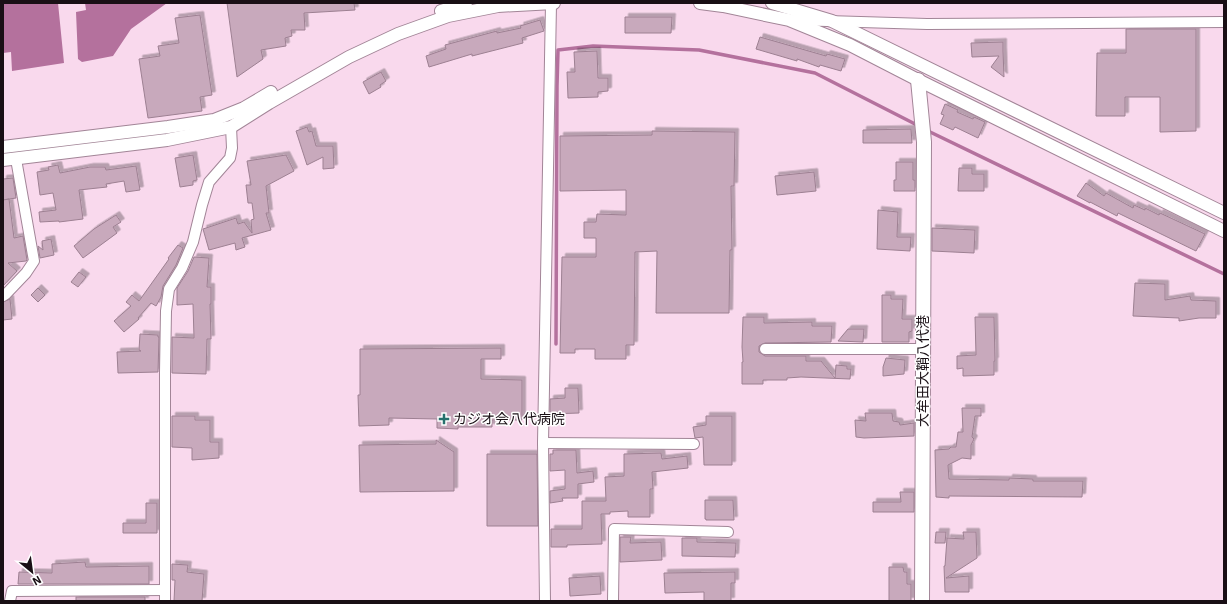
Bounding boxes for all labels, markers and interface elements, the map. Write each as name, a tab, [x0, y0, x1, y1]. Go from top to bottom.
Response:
street label: 大牟田大鞘八代港	[914, 315, 932, 427]
place label: カジオ会八代病院	[453, 410, 565, 428]
marker: カジオ会八代病院	[438, 413, 450, 425]
north arrow	[12, 552, 52, 592]
text: N	[30, 573, 44, 589]

